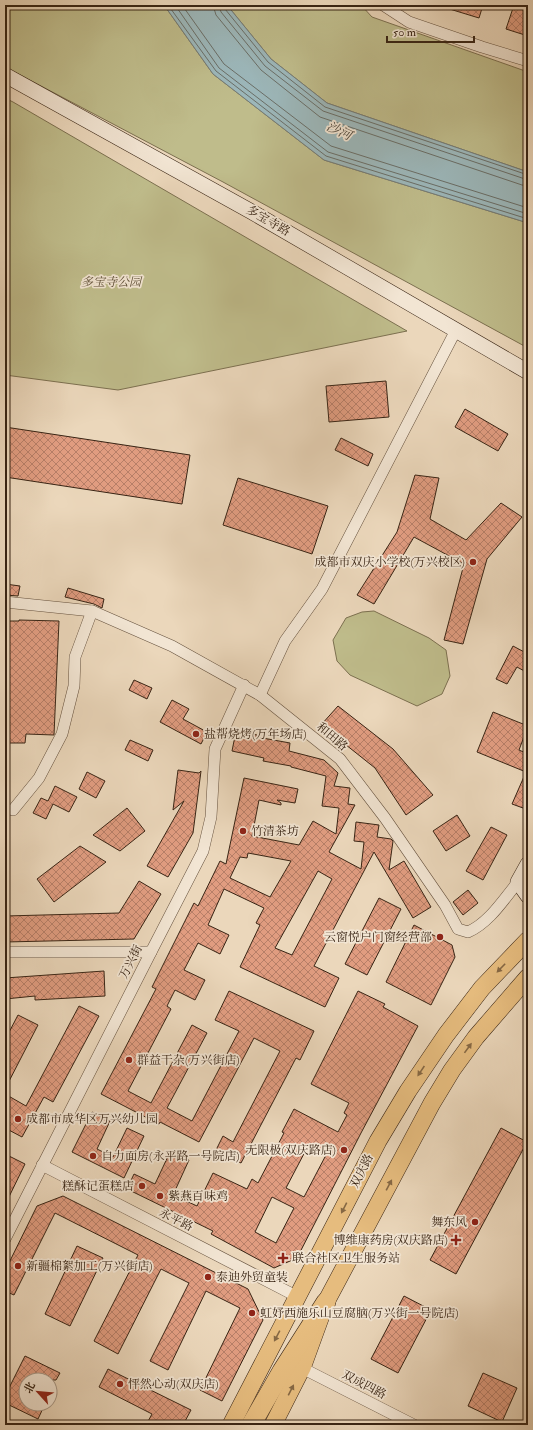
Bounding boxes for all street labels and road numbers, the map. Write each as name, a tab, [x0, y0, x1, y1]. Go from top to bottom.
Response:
street label: 多宝寺路	[243, 203, 293, 239]
street label: 和田路	[313, 720, 351, 754]
street label: 万兴街	[116, 942, 146, 981]
street label: 双庆路	[347, 1152, 377, 1190]
street label: 永平路	[157, 1205, 195, 1235]
street label: 双成四路	[339, 1367, 389, 1403]

